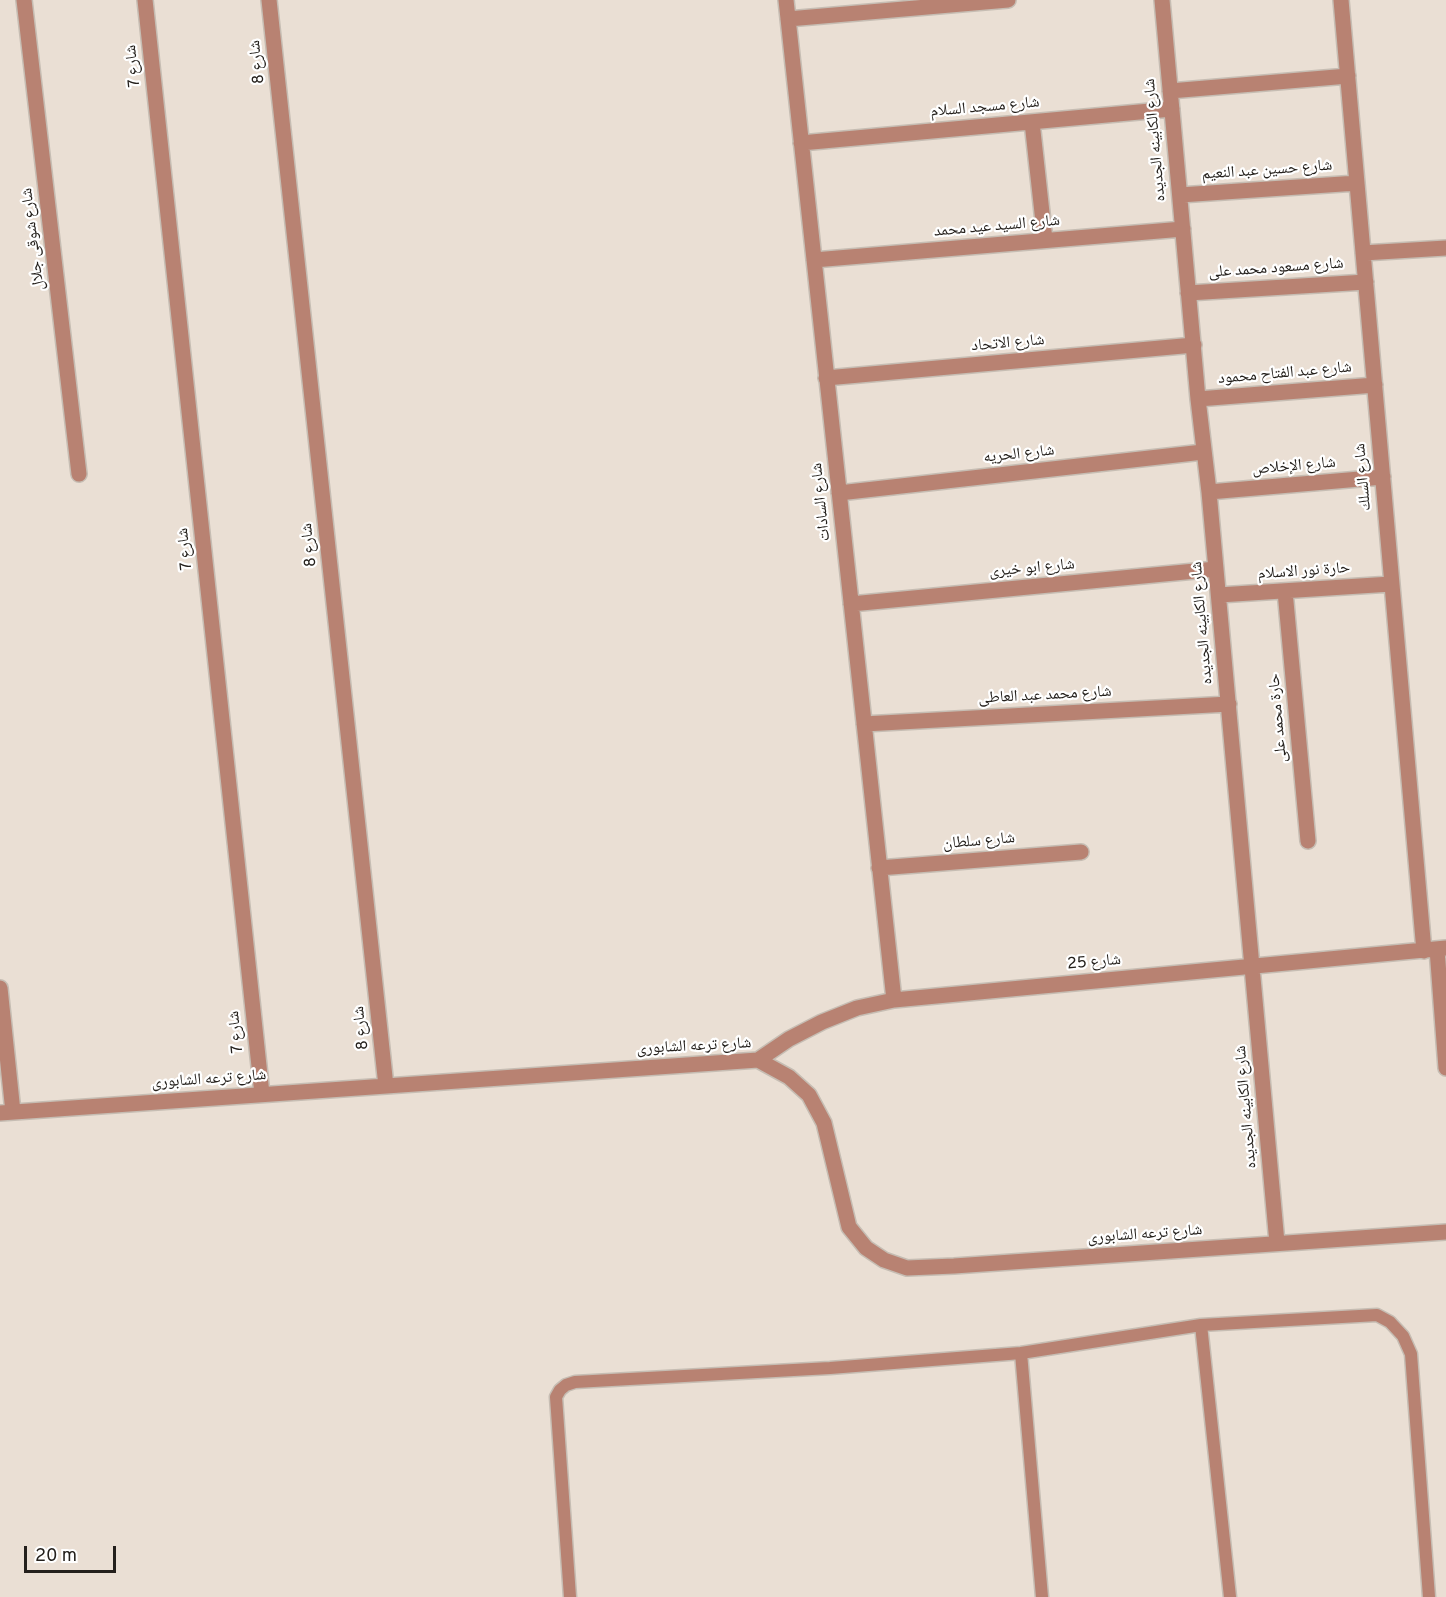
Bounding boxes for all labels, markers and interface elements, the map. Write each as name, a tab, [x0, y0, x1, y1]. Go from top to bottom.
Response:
street label: شارع 8	[246, 39, 270, 85]
street label: شارع 7	[122, 44, 146, 88]
street label: شارع الكابينه الجديده	[1141, 78, 1171, 202]
street label: شارع مسجد السلام	[930, 94, 1040, 122]
street label: شارع حسين عبد النعيم	[1201, 157, 1333, 185]
street label: شارع شوقى جلال	[18, 187, 50, 291]
street label: شارع السيد عيد محمد	[933, 212, 1061, 242]
street label: شارع مسعود محمد على	[1208, 255, 1344, 283]
street label: شارع الاتحاد	[971, 331, 1045, 357]
street label: شارع عبد الفتاح محمود	[1217, 359, 1353, 389]
street label: شارع الحريه	[983, 442, 1055, 468]
street label: شارع السلك	[1351, 442, 1377, 512]
street label: شارع الإخلاص	[1251, 454, 1337, 480]
street label: شارع السادات	[808, 462, 836, 542]
street label: شارع 8	[298, 522, 322, 568]
street label: شارع 7	[174, 527, 198, 571]
street label: شارع ابو خيرى	[988, 556, 1076, 582]
street label: حارة نور الاسلام	[1257, 559, 1351, 585]
street label: شارع الكابينه الجديده	[1188, 561, 1218, 685]
street label: حارة محمد على	[1266, 673, 1292, 763]
street label: شارع محمد عبد العاطى	[978, 683, 1112, 709]
street label: شارع سلطان	[942, 829, 1016, 855]
street label: شارع 25	[1066, 951, 1122, 975]
street label: شارع 8	[350, 1005, 374, 1051]
street label: شارع 7	[225, 1010, 249, 1054]
street label: شارع ترعه الشابورى	[636, 1034, 752, 1060]
street label: شارع الكابينه الجديده	[1232, 1045, 1262, 1169]
street label: شارع ترعه الشابورى	[151, 1066, 267, 1094]
street label: شارع ترعه الشابورى	[1087, 1221, 1203, 1249]
scale bar	[27, 1534, 118, 1572]
text: 20 m	[35, 1545, 77, 1568]

